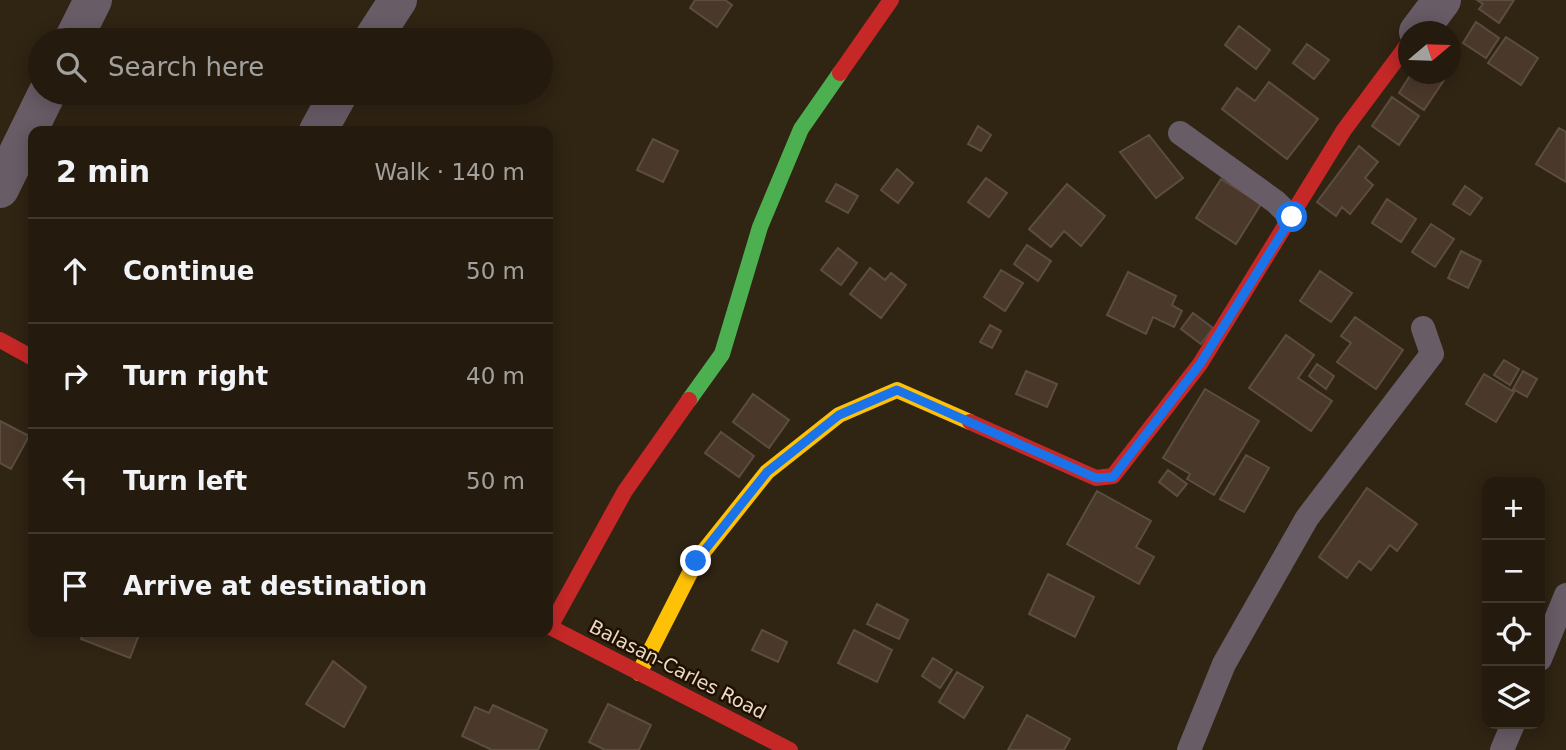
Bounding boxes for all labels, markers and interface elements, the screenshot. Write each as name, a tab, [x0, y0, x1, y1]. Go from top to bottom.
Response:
north arrow	[1398, 21, 1461, 84]
search box	[28, 28, 553, 105]
icon: search	[52, 48, 90, 86]
text: Search here	[108, 52, 264, 82]
text: 2 min	[56, 154, 150, 189]
text: Walk · 140 m	[374, 159, 525, 185]
route start	[1276, 201, 1307, 232]
icon: ahead	[56, 252, 94, 290]
text: Continue	[123, 256, 254, 286]
text: 50 m	[466, 258, 525, 284]
icon: right	[56, 357, 94, 395]
text: Turn right	[123, 361, 268, 391]
text: 40 m	[466, 363, 525, 389]
icon: left	[56, 462, 94, 500]
text: Turn left	[123, 466, 247, 496]
text: 50 m	[466, 468, 525, 494]
map controls	[1482, 477, 1545, 729]
button: +	[1482, 477, 1545, 540]
button: −	[1482, 540, 1545, 603]
route end	[680, 545, 711, 576]
icon: arrive	[56, 567, 94, 605]
text: Arrive at destination	[123, 571, 427, 601]
button: locate	[1482, 603, 1545, 666]
street label: Balasan-Carles Road	[586, 615, 770, 723]
button: layers	[1482, 666, 1545, 729]

